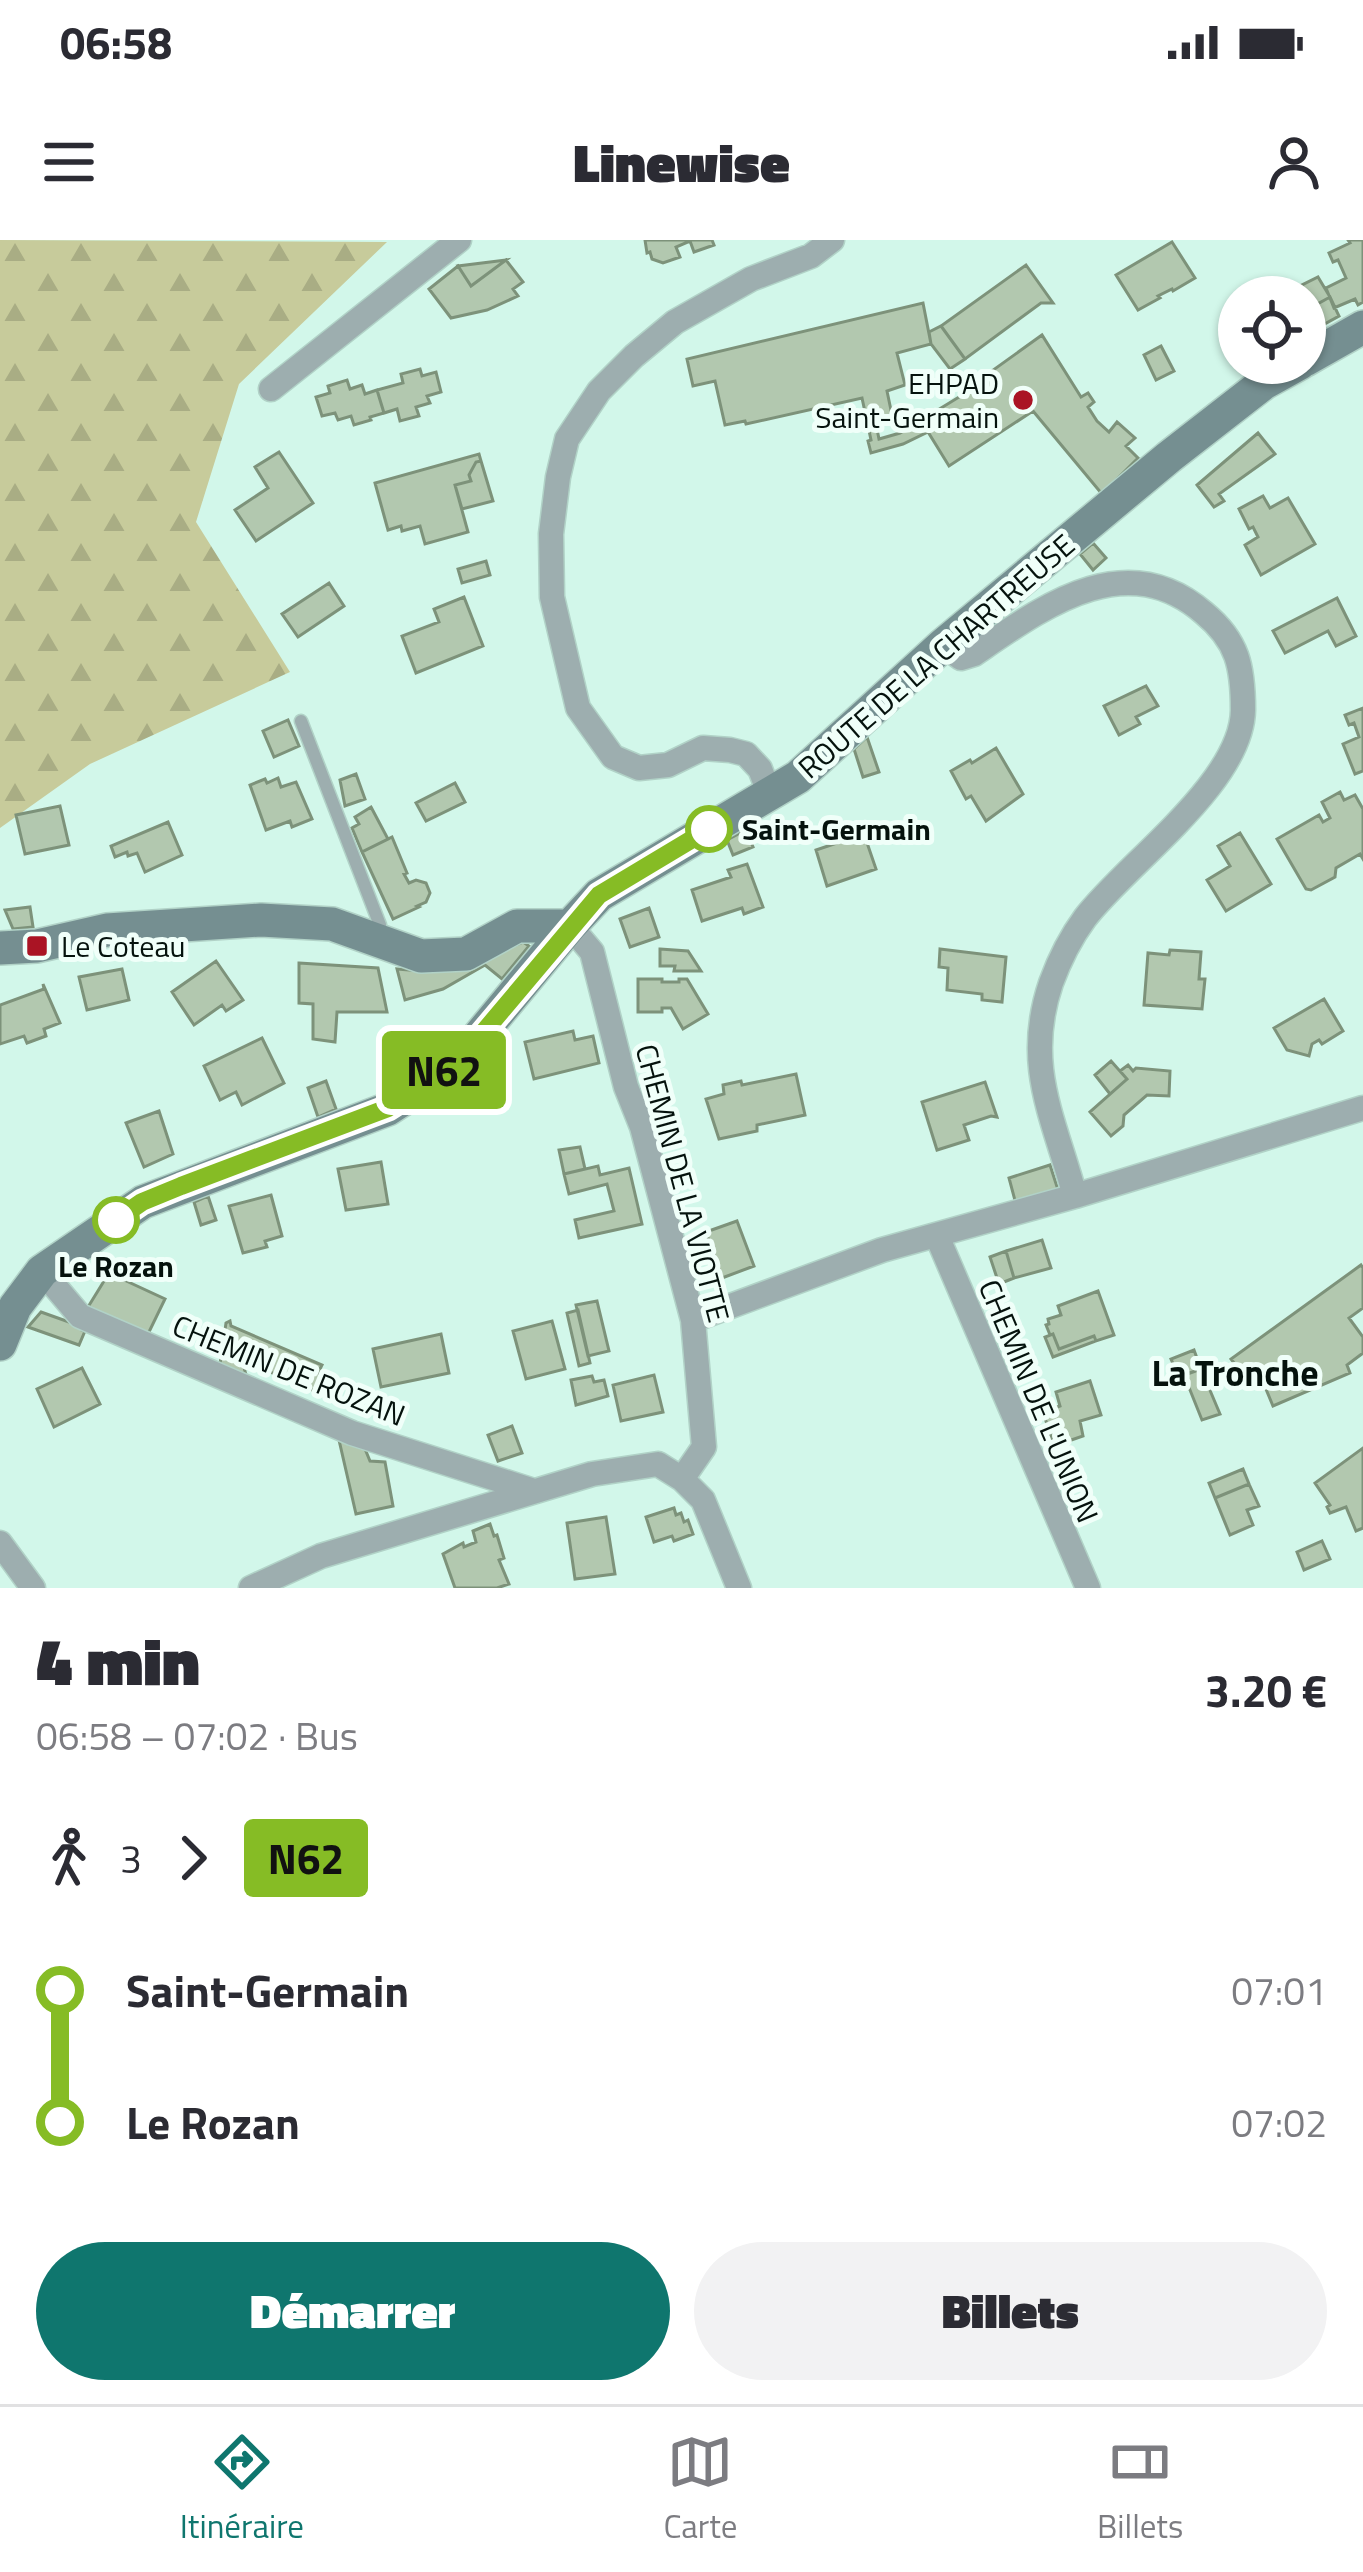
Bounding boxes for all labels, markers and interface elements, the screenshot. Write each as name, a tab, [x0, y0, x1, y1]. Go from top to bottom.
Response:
text: 06:58	[60, 8, 172, 76]
text: Linewise	[573, 121, 790, 203]
icon: menu	[36, 129, 102, 195]
icon: person	[1261, 129, 1327, 195]
map controls	[1218, 276, 1326, 384]
button: locate	[1218, 276, 1326, 384]
place label: EHPAD Saint-Germain	[815, 360, 999, 440]
marker: EHPAD Saint-Germain	[1010, 387, 1036, 413]
street label: ROUTE DE LA CHARTREUSE	[787, 523, 1085, 789]
place label: Saint-Germain	[742, 806, 931, 852]
marker: Saint-Germain	[687, 807, 731, 851]
place label: Le Coteau	[61, 923, 185, 969]
marker: Le Coteau	[24, 933, 50, 959]
line badge: N62	[375, 1031, 513, 1109]
text: N62	[406, 1038, 482, 1102]
street label: CHEMIN DE LA VIOTTE	[624, 1039, 742, 1327]
marker: Le Rozan	[94, 1198, 138, 1242]
place label: Le Rozan	[58, 1243, 174, 1289]
street label: CHEMIN DE L'UNION	[967, 1272, 1111, 1530]
street label: CHEMIN DE ROZAN	[166, 1302, 412, 1438]
district label: La Tronche	[1151, 1345, 1319, 1400]
text: 4 min	[36, 1610, 200, 1711]
text: 3.20 €	[1205, 1656, 1327, 1724]
text: 06:58 – 07:02 · Bus	[36, 1706, 358, 1765]
icon: walk	[36, 1825, 102, 1891]
icon: forward	[160, 1825, 226, 1891]
text: N62	[268, 1826, 344, 1890]
text: 3	[120, 1829, 142, 1888]
text: Saint-Germain	[126, 1956, 409, 2024]
text: 07:01	[1231, 1961, 1327, 2020]
text: Le Rozan	[126, 2088, 300, 2156]
text: 07:02	[1231, 2093, 1327, 2152]
button: Démarrer	[36, 2242, 670, 2380]
button: Billets	[694, 2242, 1327, 2380]
tab: Itinéraire	[180, 2429, 304, 2551]
tab: Carte	[663, 2429, 738, 2551]
tab: Billets	[1097, 2429, 1183, 2551]

